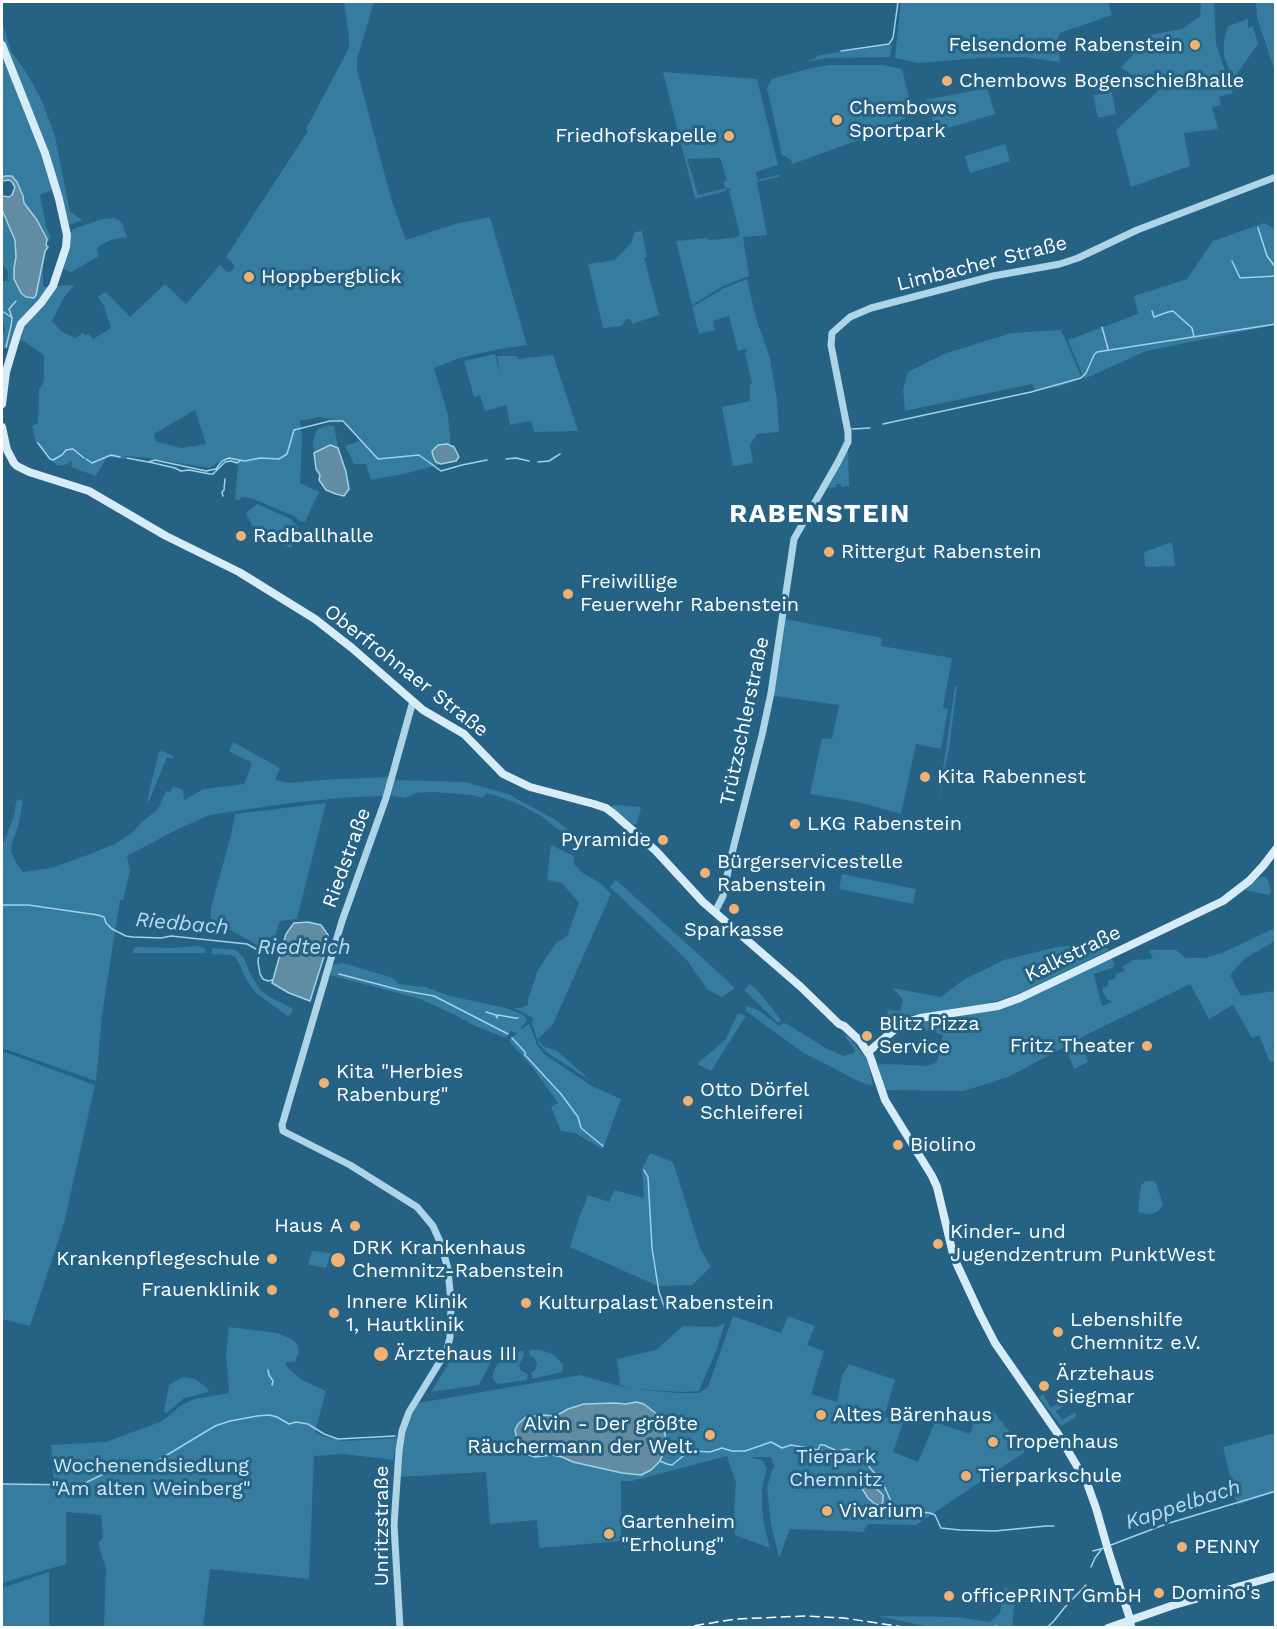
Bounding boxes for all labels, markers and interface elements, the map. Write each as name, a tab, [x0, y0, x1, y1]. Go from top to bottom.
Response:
place label: Felsendome Rabenstein	[949, 33, 1183, 57]
marker: Felsendome Rabenstein	[1188, 38, 1202, 52]
place label: Chembows Bogenschießhalle	[959, 69, 1244, 93]
marker: Chembows Bogenschießhalle	[940, 74, 954, 88]
place label: Chembows Sportpark	[849, 96, 957, 143]
marker: Chembows Sportpark	[830, 113, 844, 127]
place label: Friedhofskapelle	[555, 124, 717, 148]
marker: Friedhofskapelle	[722, 129, 736, 143]
street label: Limbacher Straße	[894, 231, 1070, 297]
place label: Hoppbergblick	[261, 265, 401, 289]
marker: Hoppbergblick	[242, 270, 256, 284]
district label: RABENSTEIN	[729, 498, 911, 530]
place label: Radballhalle	[253, 524, 374, 548]
marker: Radballhalle	[234, 529, 248, 543]
place label: Rittergut Rabenstein	[841, 540, 1042, 564]
marker: Rittergut Rabenstein	[822, 545, 836, 559]
place label: Freiwillige Feuerwehr Rabenstein	[580, 570, 799, 617]
marker: Freiwillige Feuerwehr Rabenstein	[561, 587, 575, 601]
street label: Oberfrohnaer Straße	[319, 599, 493, 743]
street label: Trützschlerstraße	[715, 634, 775, 808]
place label: Kita Rabennest	[937, 765, 1086, 789]
marker: Kita Rabennest	[918, 770, 932, 784]
street label: Riedstraße	[318, 805, 376, 911]
place label: LKG Rabenstein	[807, 812, 962, 836]
marker: LKG Rabenstein	[788, 817, 802, 831]
place label: Pyramide	[561, 828, 651, 852]
marker: Pyramide	[656, 833, 670, 847]
place label: Bürgerservicestelle Rabenstein	[717, 850, 903, 897]
marker: Bürgerservicestelle Rabenstein	[698, 866, 712, 880]
marker: Sparkasse	[727, 902, 741, 916]
water label: Riedbach	[134, 907, 230, 941]
place label: Sparkasse	[684, 918, 784, 942]
street label: Kalkstraße	[1021, 921, 1125, 987]
water label: Riedteich	[257, 935, 351, 961]
place label: Blitz Pizza Service	[879, 1012, 980, 1059]
marker: Blitz Pizza Service	[860, 1029, 874, 1043]
place label: Fritz Theater	[1010, 1034, 1135, 1058]
marker: Fritz Theater	[1140, 1039, 1154, 1053]
place label: Kita "Herbies Rabenburg"	[336, 1060, 463, 1107]
marker: Kita "Herbies Rabenburg"	[317, 1076, 331, 1090]
place label: Otto Dörfel Schleiferei	[700, 1078, 809, 1125]
marker: Otto Dörfel Schleiferei	[681, 1094, 695, 1108]
place label: Biolino	[910, 1133, 976, 1157]
marker: Biolino	[891, 1138, 905, 1152]
place label: Haus A	[274, 1214, 343, 1238]
marker: Haus A	[348, 1219, 362, 1233]
place label: Kinder- und Jugendzentrum PunktWest	[950, 1220, 1215, 1267]
place label: DRK Krankenhaus Chemnitz-Rabenstein	[352, 1236, 564, 1283]
marker: Kinder- und Jugendzentrum PunktWest	[931, 1237, 945, 1251]
place label: Krankenpflegeschule	[56, 1247, 260, 1271]
marker: DRK Krankenhaus Chemnitz-Rabenstein	[329, 1251, 347, 1269]
marker: Krankenpflegeschule	[265, 1252, 279, 1266]
place label: Frauenklinik	[141, 1278, 260, 1302]
marker: Frauenklinik	[265, 1283, 279, 1297]
place label: Innere Klinik 1, Hautklinik	[346, 1290, 468, 1337]
place label: Kulturpalast Rabenstein	[538, 1291, 774, 1315]
marker: Kulturpalast Rabenstein	[519, 1296, 533, 1310]
marker: Innere Klinik 1, Hautklinik	[327, 1306, 341, 1320]
place label: Lebenshilfe Chemnitz e.V.	[1070, 1308, 1201, 1355]
marker: Lebenshilfe Chemnitz e.V.	[1051, 1325, 1065, 1339]
place label: Ärztehaus III	[394, 1342, 517, 1366]
marker: Ärztehaus III	[372, 1345, 390, 1363]
place label: Ärztehaus Siegmar	[1056, 1362, 1155, 1409]
marker: Ärztehaus Siegmar	[1037, 1379, 1051, 1393]
place label: Altes Bärenhaus	[833, 1403, 992, 1427]
marker: Altes Bärenhaus	[814, 1408, 828, 1422]
place label: Alvin - Der größte Räuchermann der Welt.	[467, 1412, 698, 1459]
marker: Alvin - Der größte Räuchermann der Welt.	[703, 1428, 717, 1442]
place label: Tropenhaus	[1005, 1430, 1119, 1454]
marker: Tropenhaus	[986, 1435, 1000, 1449]
park label: Tierpark Chemnitz	[789, 1445, 883, 1492]
park label: Wochenendsiedlung "Am alten Weinberg"	[51, 1454, 251, 1501]
place label: Tierparkschule	[978, 1464, 1122, 1488]
street label: Unritzstraße	[370, 1466, 394, 1586]
marker: Tierparkschule	[959, 1469, 973, 1483]
water label: Kappelbach	[1122, 1475, 1244, 1535]
place label: Vivarium	[839, 1499, 924, 1523]
marker: Vivarium	[820, 1504, 834, 1518]
place label: Gartenheim "Erholung"	[621, 1510, 735, 1557]
marker: Gartenheim "Erholung"	[602, 1527, 616, 1541]
place label: PENNY	[1194, 1535, 1260, 1559]
marker: PENNY	[1175, 1540, 1189, 1554]
place label: Domino's	[1171, 1581, 1261, 1605]
place label: officePRINT GmbH	[961, 1584, 1142, 1608]
marker: Domino's	[1152, 1586, 1166, 1600]
marker: officePRINT GmbH	[942, 1589, 956, 1603]

